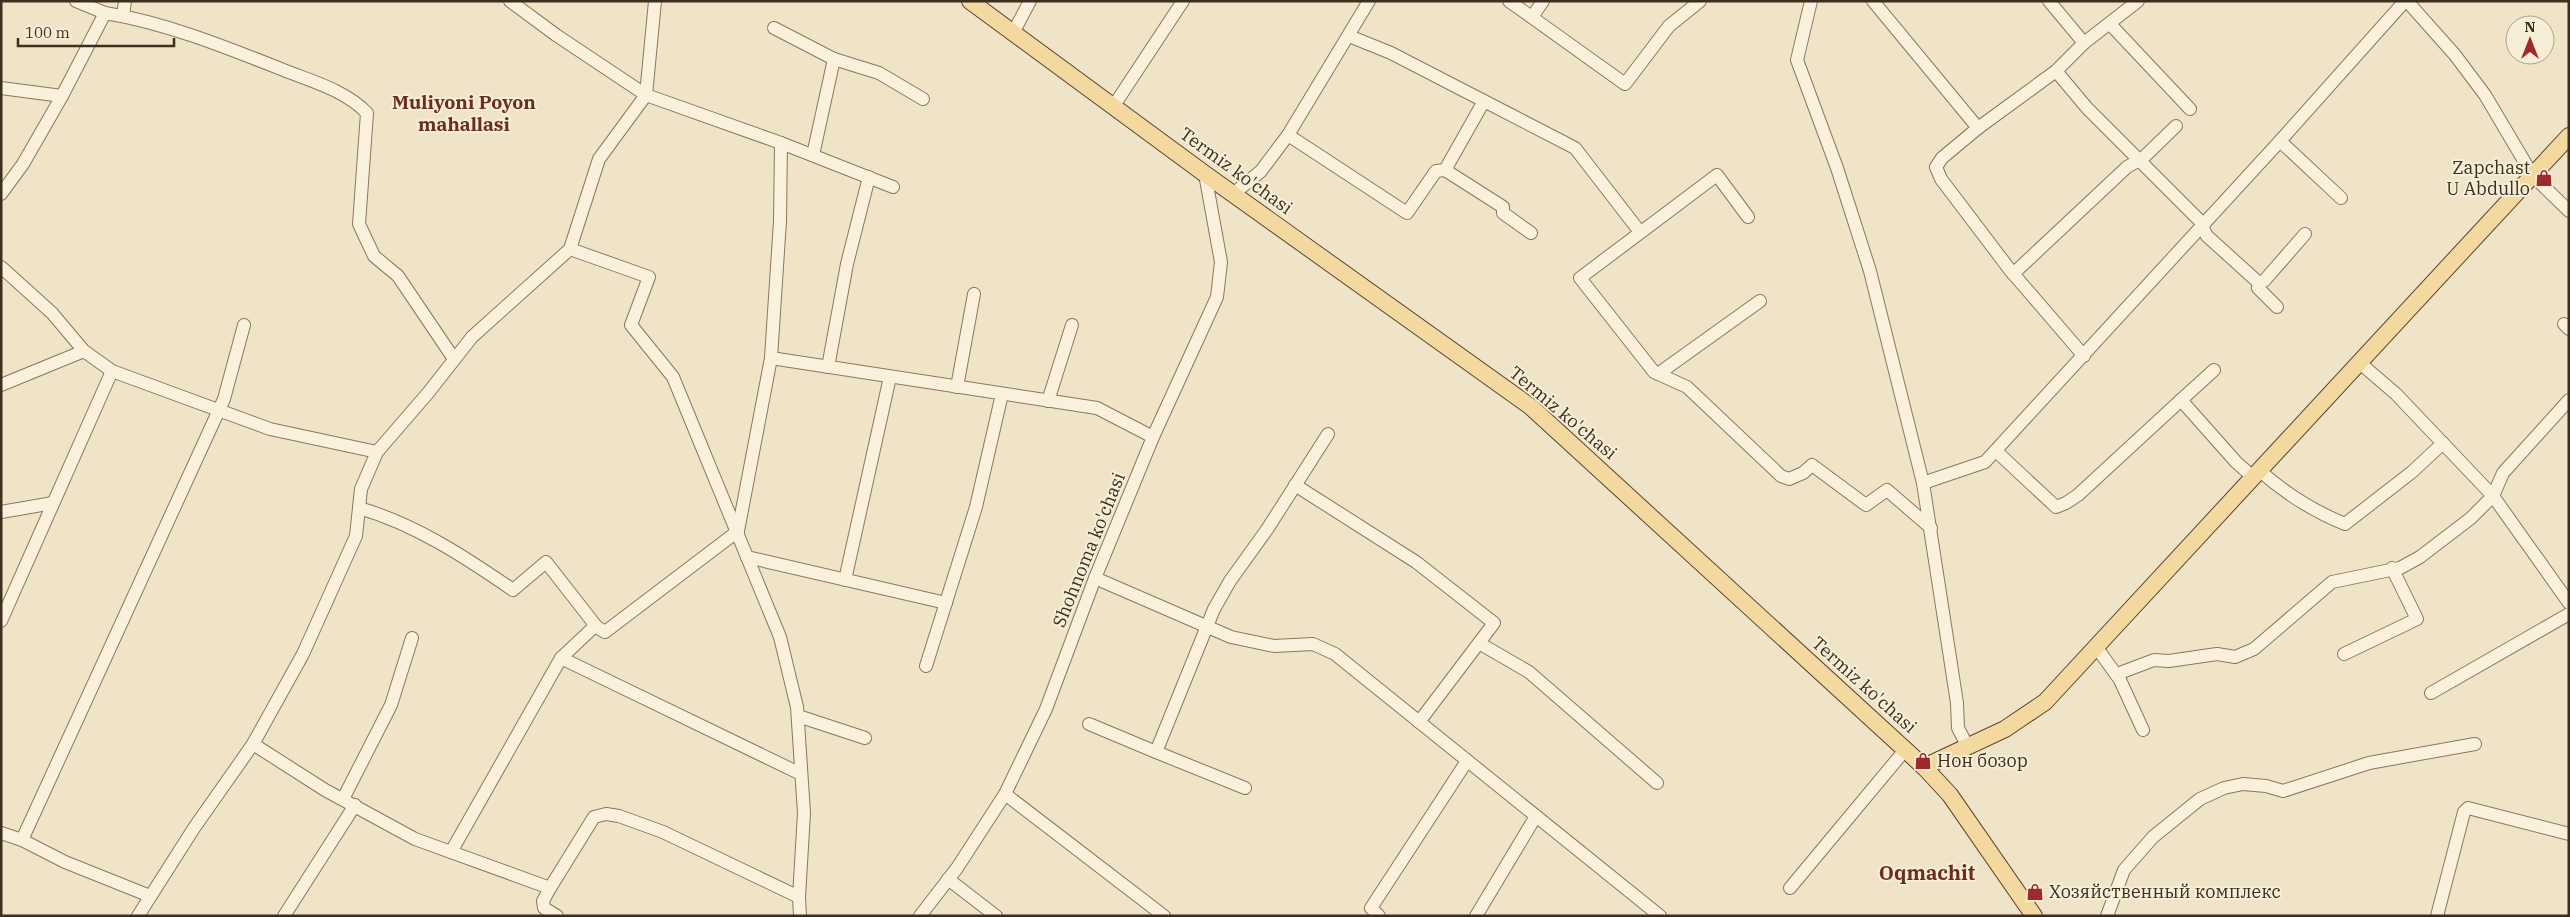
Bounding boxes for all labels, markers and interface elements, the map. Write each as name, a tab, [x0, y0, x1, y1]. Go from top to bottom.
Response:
scale bar	[18, 15, 174, 47]
north arrow	[2505, 15, 2555, 65]
text: N	[2524, 18, 2536, 36]
text: 100 m	[25, 23, 70, 42]
district label: Muliyoni Poyon mahallasi	[392, 90, 536, 136]
street label: Termiz ko'chasi	[1176, 122, 1297, 219]
place label: Zapchast U Abdullo	[2446, 156, 2530, 200]
shop icon: Zapchast U Abdullo	[2534, 168, 2554, 188]
street label: Termiz ko'chasi	[1505, 361, 1622, 465]
street label: Shohnoma ko'chasi	[1047, 469, 1130, 631]
street label: Termiz ko'chasi	[1807, 631, 1922, 738]
place label: Нон бозор	[1937, 749, 2028, 772]
shop icon: Нон бозор	[1913, 751, 1933, 771]
district label: Oqmachit	[1879, 859, 1976, 886]
place label: Хозяйственный комплекс	[2049, 880, 2281, 903]
shop icon: Хозяйственный комплекс	[2025, 882, 2045, 902]

